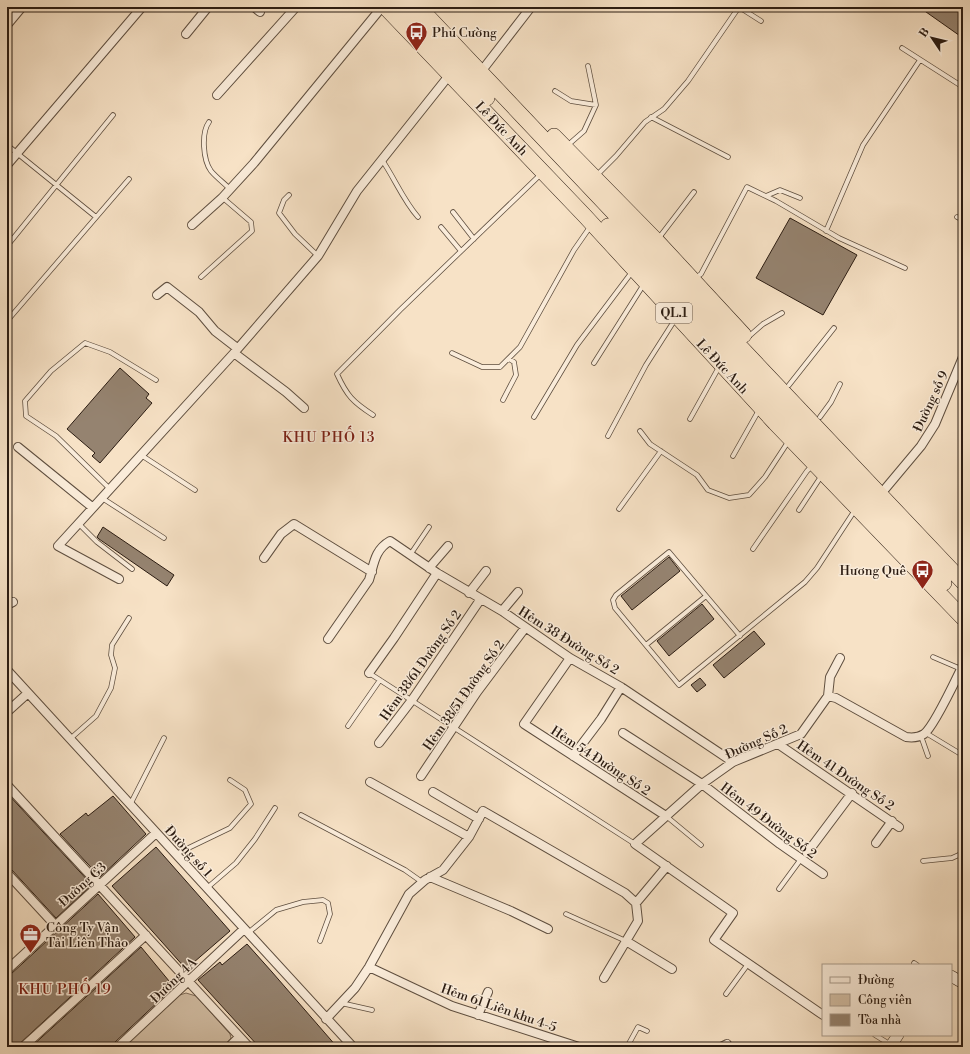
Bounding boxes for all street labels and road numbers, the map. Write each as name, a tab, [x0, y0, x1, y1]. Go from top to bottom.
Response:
street label: Lê Đức Anh	[472, 98, 531, 159]
road number: QL.1	[656, 303, 692, 323]
street label: Lê Đức Anh	[693, 336, 752, 398]
street label: Đường số 9	[910, 368, 952, 435]
street label: Hẻm 38 Đường Số 2	[515, 603, 622, 678]
street label: Hẻm 38/61 Đường Số 2	[377, 607, 465, 724]
street label: Hẻm 38/51 Đường Số 2	[420, 637, 508, 754]
street label: Đường Số 2	[723, 721, 790, 763]
street label: Hẻm 54 Đường Số 2	[548, 723, 653, 799]
street label: Hẻm 41 Đường Số 2	[794, 737, 897, 814]
street label: Hẻm 49 Đường Số 2	[717, 779, 820, 862]
street label: Đường số 1	[161, 823, 216, 881]
street label: Đường G3	[55, 859, 110, 910]
street label: Đường 4A	[147, 954, 201, 1007]
street label: Hẻm 61 Liên khu 4-5	[439, 981, 559, 1035]

